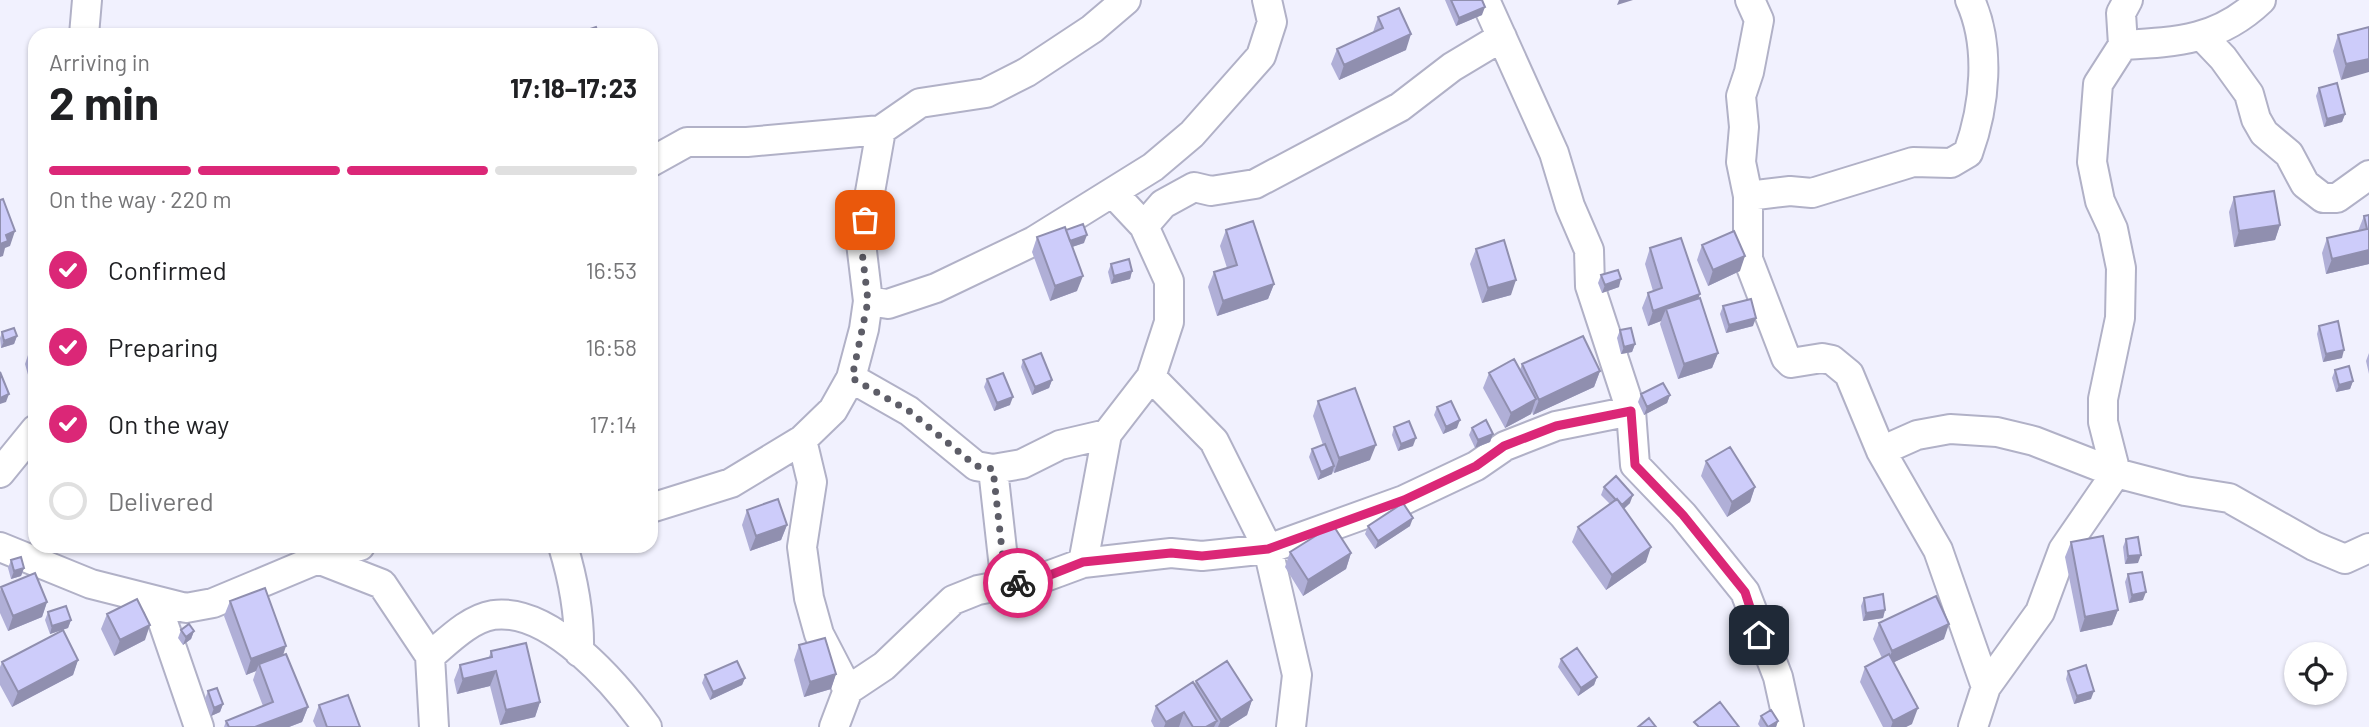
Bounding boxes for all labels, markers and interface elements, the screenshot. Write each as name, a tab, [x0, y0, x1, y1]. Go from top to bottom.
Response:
text: Arriving in	[49, 48, 150, 76]
text: 17:18–17:23	[510, 72, 637, 103]
text: 2 min	[49, 74, 159, 129]
text: On the way · 220 m	[49, 185, 232, 213]
pin	[835, 190, 895, 250]
icon: bag	[846, 201, 884, 239]
icon: check	[49, 251, 87, 289]
text: Confirmed	[108, 254, 227, 285]
text: 16:53	[586, 256, 637, 284]
icon: check	[49, 328, 87, 366]
text: Preparing	[108, 331, 218, 362]
text: 16:58	[586, 333, 637, 361]
icon: check	[49, 405, 87, 443]
text: On the way	[108, 408, 229, 439]
text: 17:14	[590, 410, 637, 438]
text: Delivered	[108, 485, 214, 516]
courier	[983, 548, 1053, 618]
icon: bike	[999, 564, 1037, 602]
pin	[1729, 605, 1789, 665]
icon: home	[1740, 616, 1778, 654]
map controls	[2284, 642, 2347, 705]
button: locate	[2284, 642, 2347, 705]

